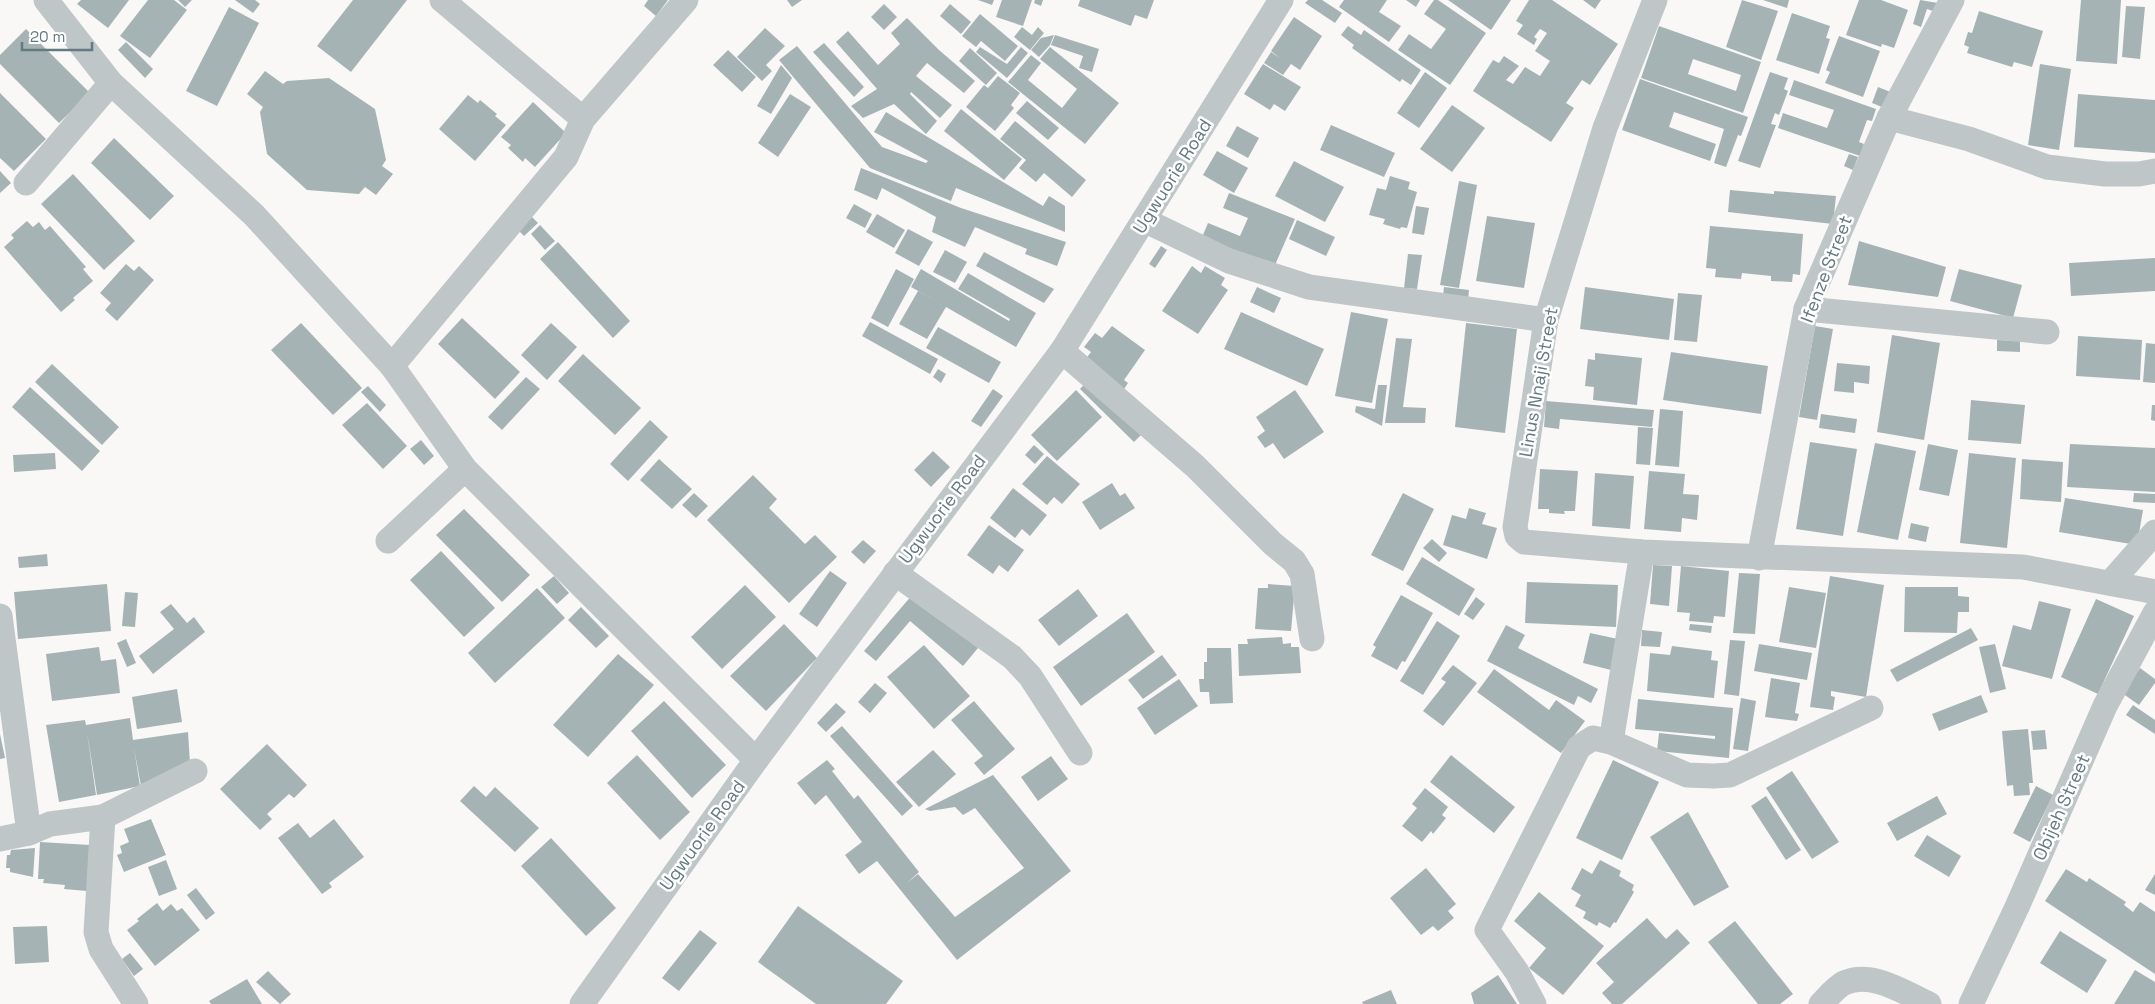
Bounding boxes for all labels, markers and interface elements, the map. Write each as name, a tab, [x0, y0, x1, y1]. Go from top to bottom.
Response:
scale bar	[22, 20, 92, 52]
text: 20 m	[30, 27, 65, 46]
street label: Ugwuorie Road	[1128, 114, 1216, 238]
street label: Ifenze Street	[1795, 212, 1857, 326]
street label: Linus Nnaji Street	[1513, 305, 1563, 459]
street label: Ugwuorie Road	[893, 450, 991, 568]
street label: Obijeh Street	[2027, 750, 2095, 864]
street label: Ugwuorie Road	[654, 775, 750, 895]

